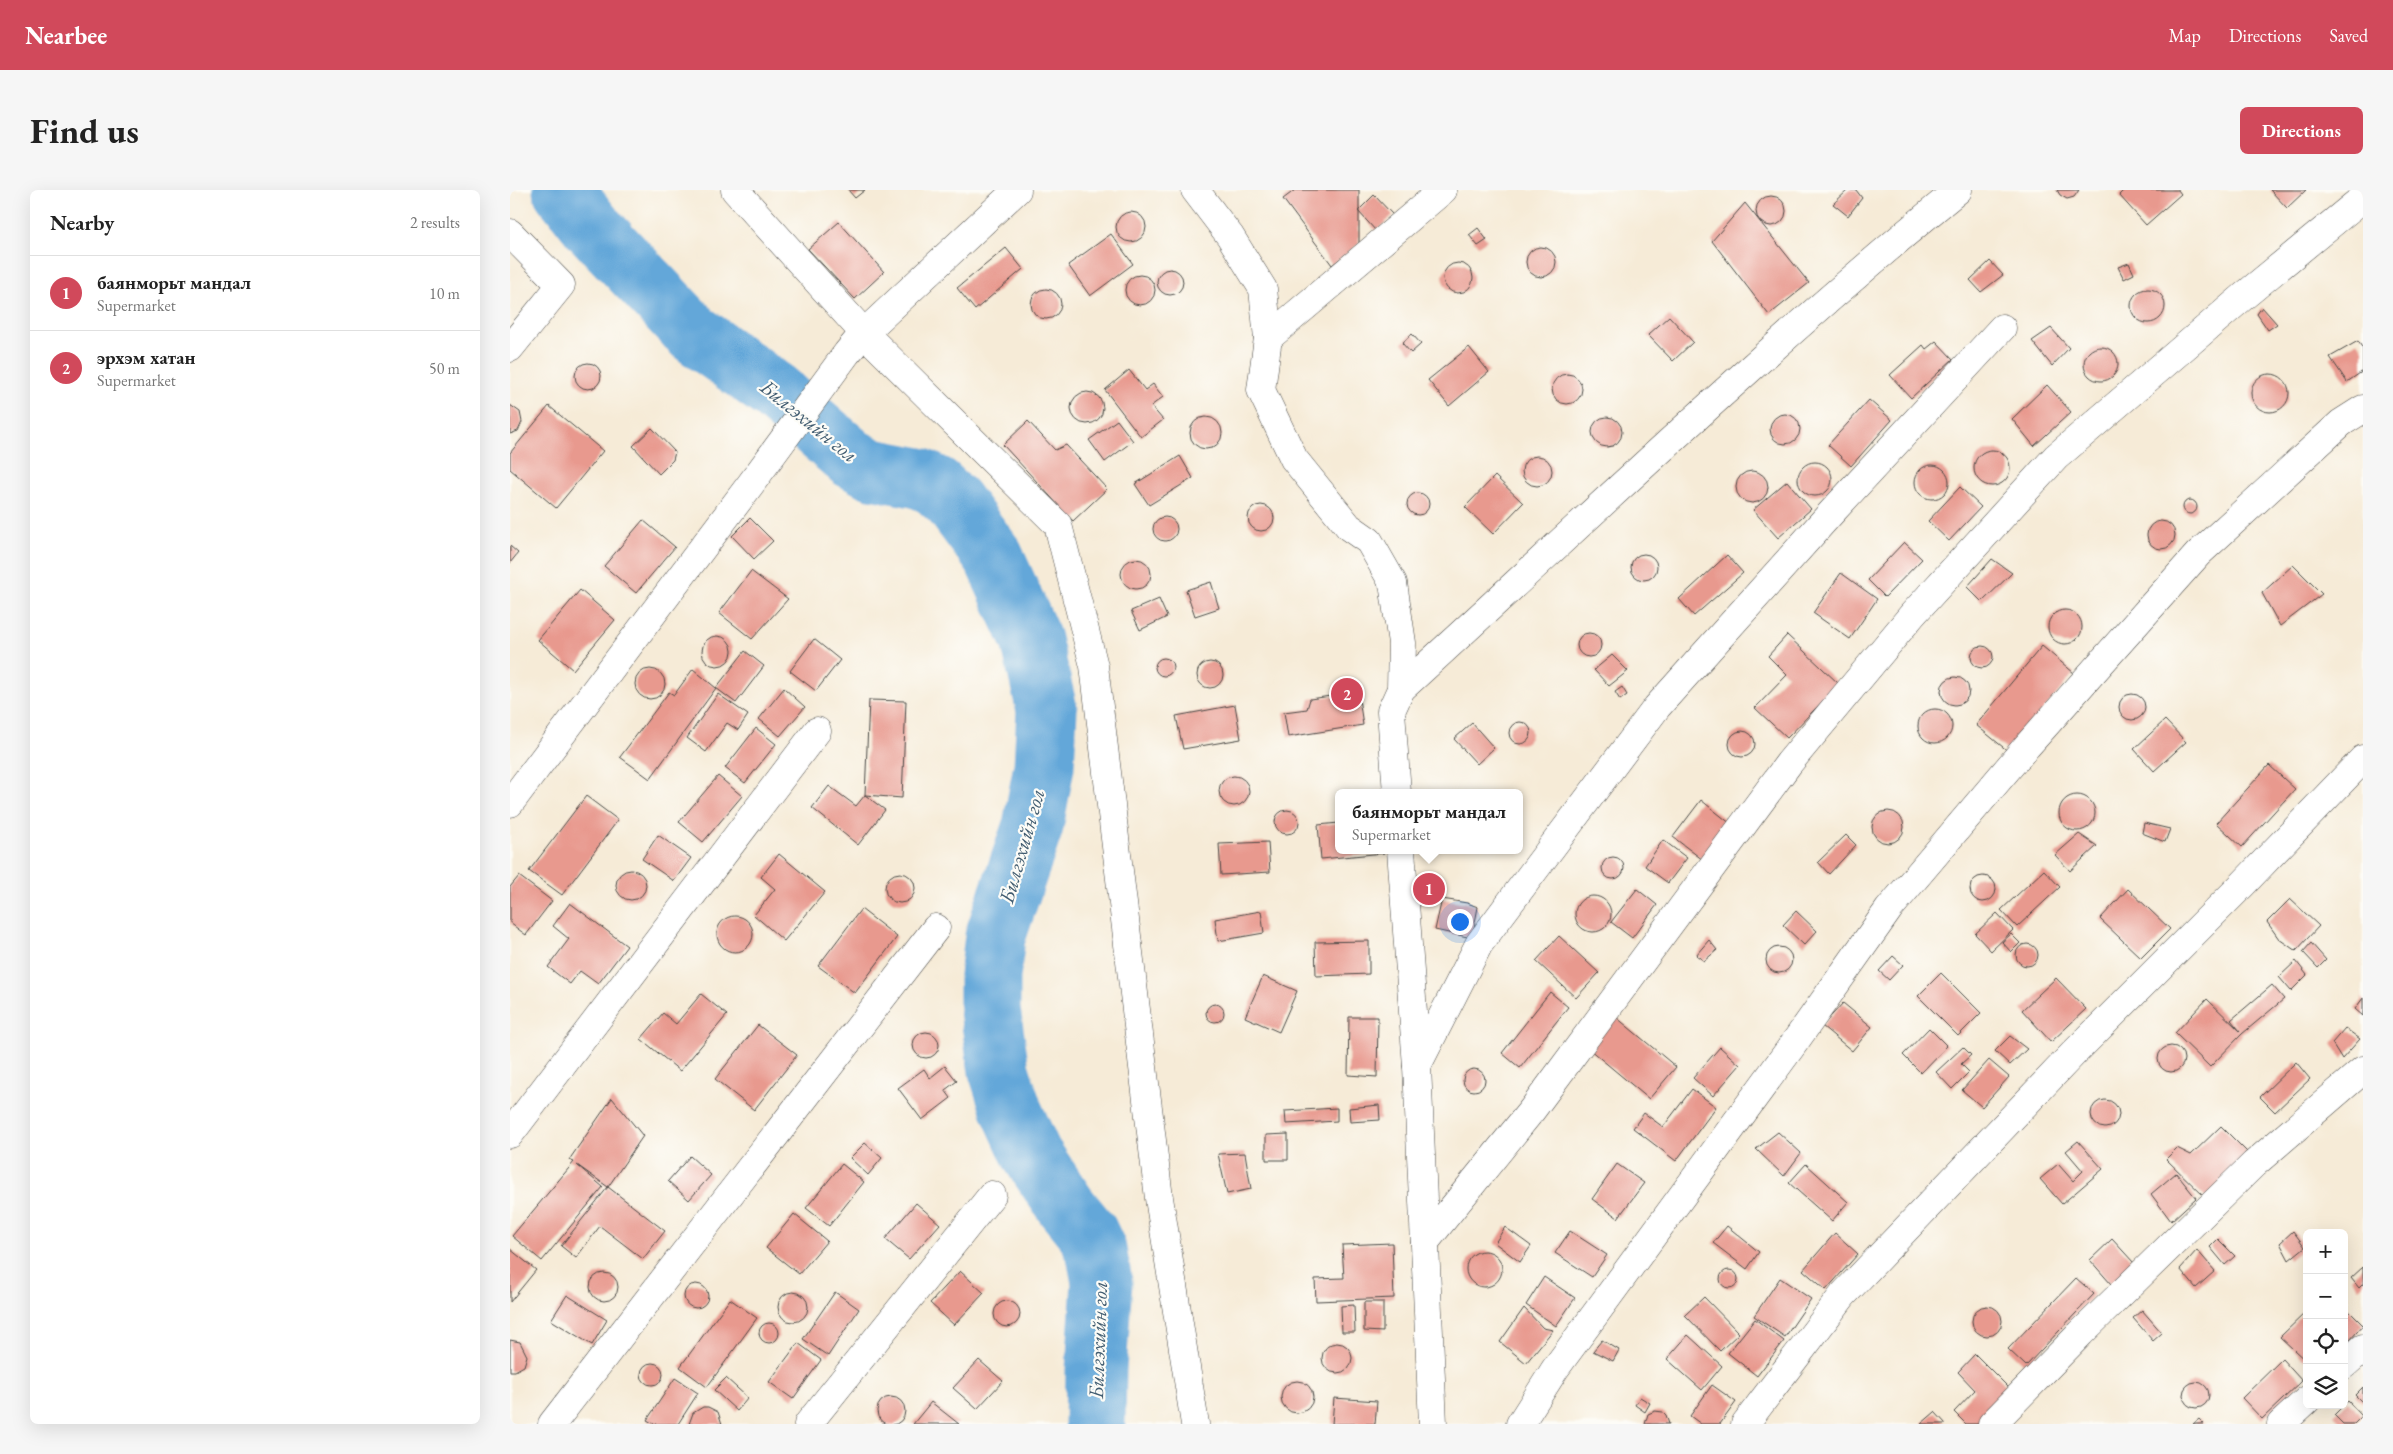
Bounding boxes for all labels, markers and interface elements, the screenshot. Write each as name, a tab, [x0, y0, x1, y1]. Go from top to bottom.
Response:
text: Nearbee	[25, 20, 107, 51]
text: Map	[2169, 24, 2201, 47]
text: Directions	[2229, 24, 2301, 47]
text: Saved	[2329, 24, 2368, 47]
button: Directions	[2240, 107, 2363, 154]
text: Find us	[30, 108, 139, 153]
text: Nearby	[50, 209, 114, 236]
text: 2 results	[410, 212, 460, 233]
text: баянморьт мандал	[97, 270, 251, 295]
text: 1	[62, 283, 70, 304]
text: 10 m	[429, 283, 460, 304]
text: Supermarket	[97, 295, 176, 316]
text: эрхэм хатан	[97, 345, 195, 370]
text: 2	[62, 358, 70, 379]
text: 50 m	[429, 358, 460, 379]
text: Supermarket	[97, 370, 176, 391]
water label: Билгэхийн гол	[754, 372, 864, 468]
pin: 2	[1331, 675, 1363, 713]
water label: Билгэхийн гол	[992, 786, 1051, 907]
popup	[1335, 789, 1523, 854]
text: баянморьт мандал	[1352, 799, 1506, 824]
text: Supermarket	[1352, 824, 1431, 845]
pin: 1	[1413, 870, 1445, 908]
your location	[1447, 909, 1473, 935]
map controls	[2303, 1229, 2348, 1409]
button: +	[2303, 1229, 2348, 1274]
button: −	[2303, 1274, 2348, 1319]
water label: Билгэхийн гол	[1082, 1281, 1113, 1400]
button: locate	[2303, 1319, 2348, 1364]
button: layers	[2303, 1364, 2348, 1409]

